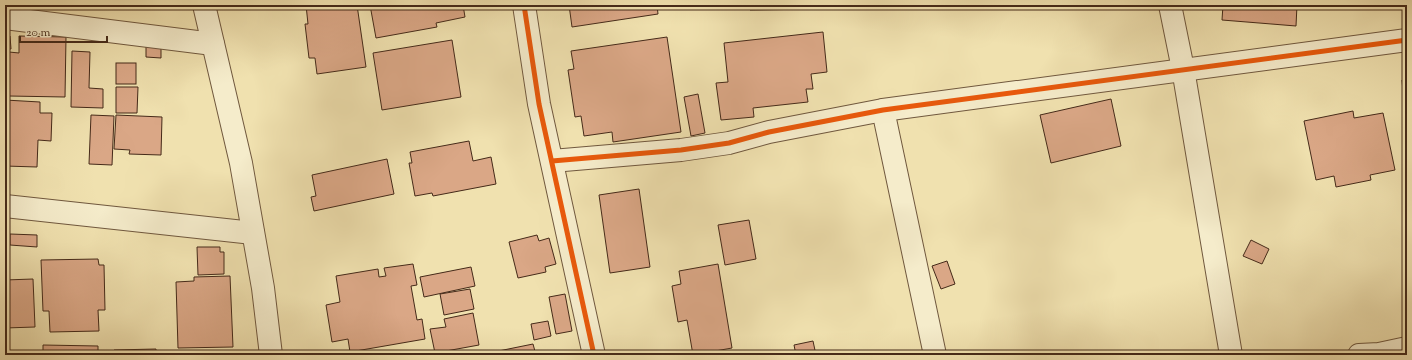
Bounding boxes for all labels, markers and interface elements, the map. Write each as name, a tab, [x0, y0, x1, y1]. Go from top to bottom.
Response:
scale bar	[20, 18, 107, 44]
text: 20 m	[26, 24, 51, 42]

